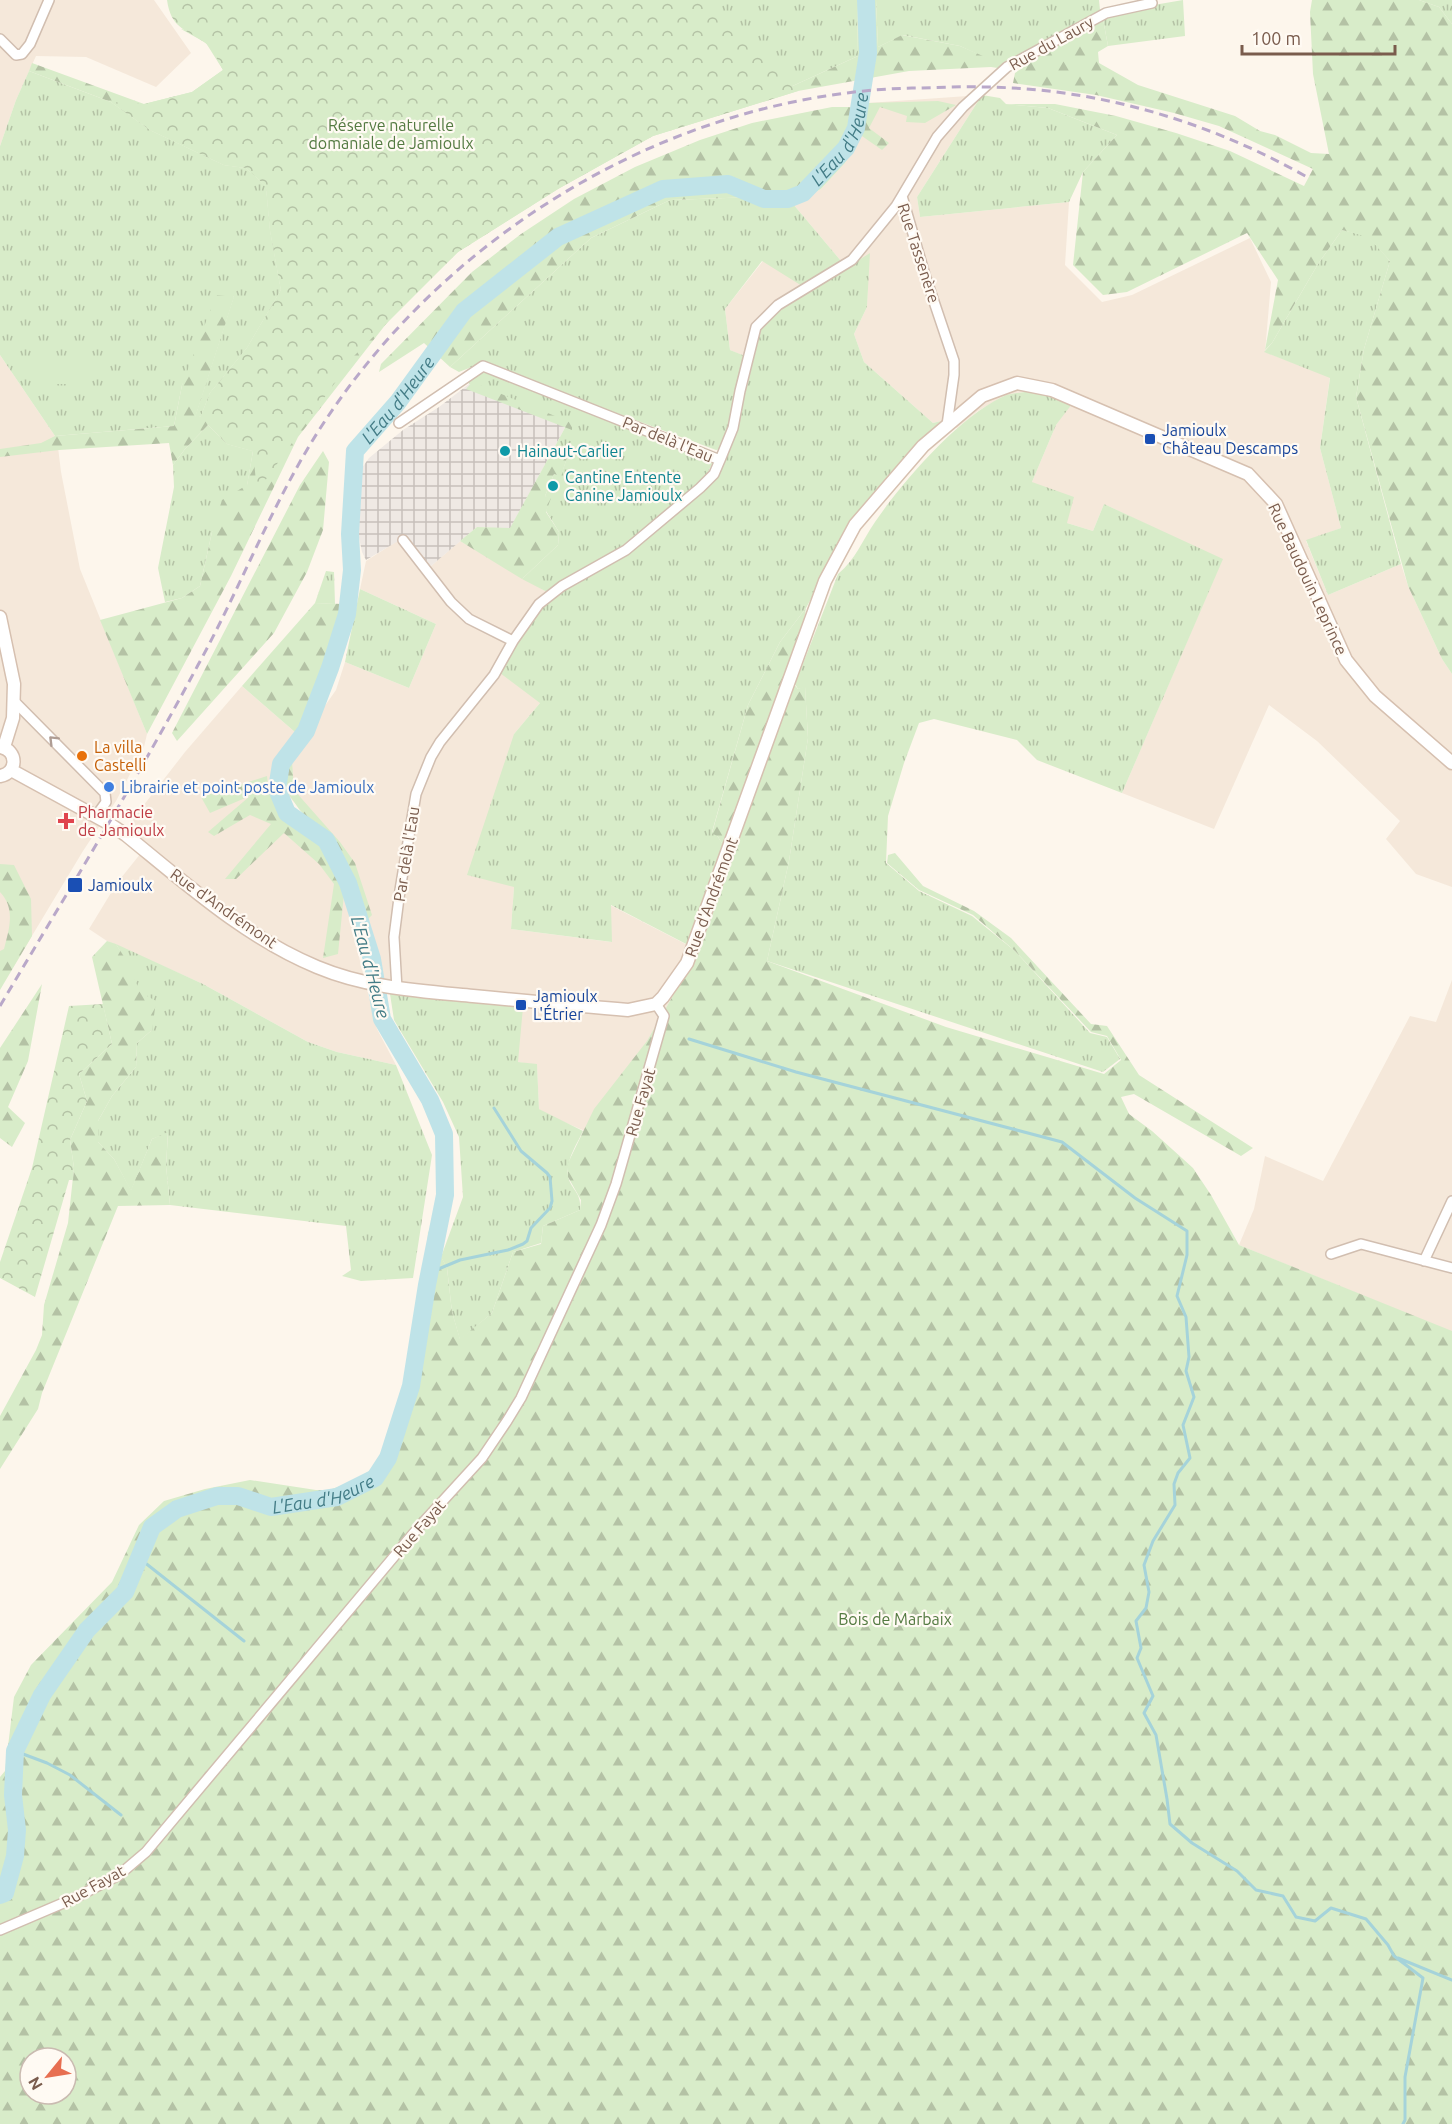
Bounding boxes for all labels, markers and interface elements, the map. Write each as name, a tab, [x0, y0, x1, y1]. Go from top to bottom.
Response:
street label: Rue du Laury	[1006, 12, 1096, 74]
scale bar	[1242, 18, 1395, 56]
text: 100 m	[1251, 28, 1301, 48]
water label: L'Eau d'Heure	[806, 91, 872, 189]
park label: Réserve naturelle domaniale de Jamioulx	[308, 116, 474, 152]
street label: Rue Tassenère	[894, 201, 944, 305]
water label: L'Eau d'Heure	[357, 352, 438, 447]
street label: Par delà l'Eau	[620, 413, 716, 465]
place label: Jamioulx Château Descamps	[1162, 421, 1298, 457]
marker: Jamioulx Château Descamps	[1143, 432, 1157, 446]
place label: Hainaut-Carlier	[517, 442, 624, 460]
marker: Hainaut-Carlier	[498, 444, 512, 458]
place label: Cantine Entente Canine Jamioulx	[565, 468, 682, 504]
marker: Cantine Entente Canine Jamioulx	[546, 479, 560, 493]
street label: Rue Baudouin Leprince	[1265, 500, 1351, 658]
one-way arrow	[49, 736, 60, 746]
place label: La villa Castelli	[94, 738, 146, 774]
marker: La villa Castelli	[75, 749, 89, 763]
place label: Librairie et point poste de Jamioulx	[121, 778, 374, 796]
marker: Librairie et point poste de Jamioulx	[102, 780, 116, 794]
place label: Pharmacie de Jamioulx	[78, 803, 164, 839]
street label: Par delà l'Eau	[390, 805, 422, 903]
marker: Pharmacie de Jamioulx	[59, 814, 73, 828]
street label: Rue d'Andrémont	[681, 834, 741, 959]
street label: Rue d'Andrémont	[167, 864, 281, 952]
marker: Jamioulx	[66, 876, 84, 894]
place label: Jamioulx	[88, 876, 153, 894]
water label: L'Eau d'Heure	[348, 914, 394, 1020]
place label: Jamioulx L'Étrier	[533, 987, 598, 1023]
marker: Jamioulx L'Étrier	[514, 998, 528, 1012]
street label: Rue Fayat	[622, 1065, 658, 1138]
water label: L'Eau d'Heure	[271, 1470, 377, 1517]
street label: Rue Fayat	[389, 1495, 449, 1560]
park label: Bois de Marbaix	[838, 1610, 952, 1628]
street label: Rue Fayat	[58, 1861, 129, 1911]
north arrow	[18, 2046, 78, 2106]
text: N	[24, 2074, 46, 2093]

